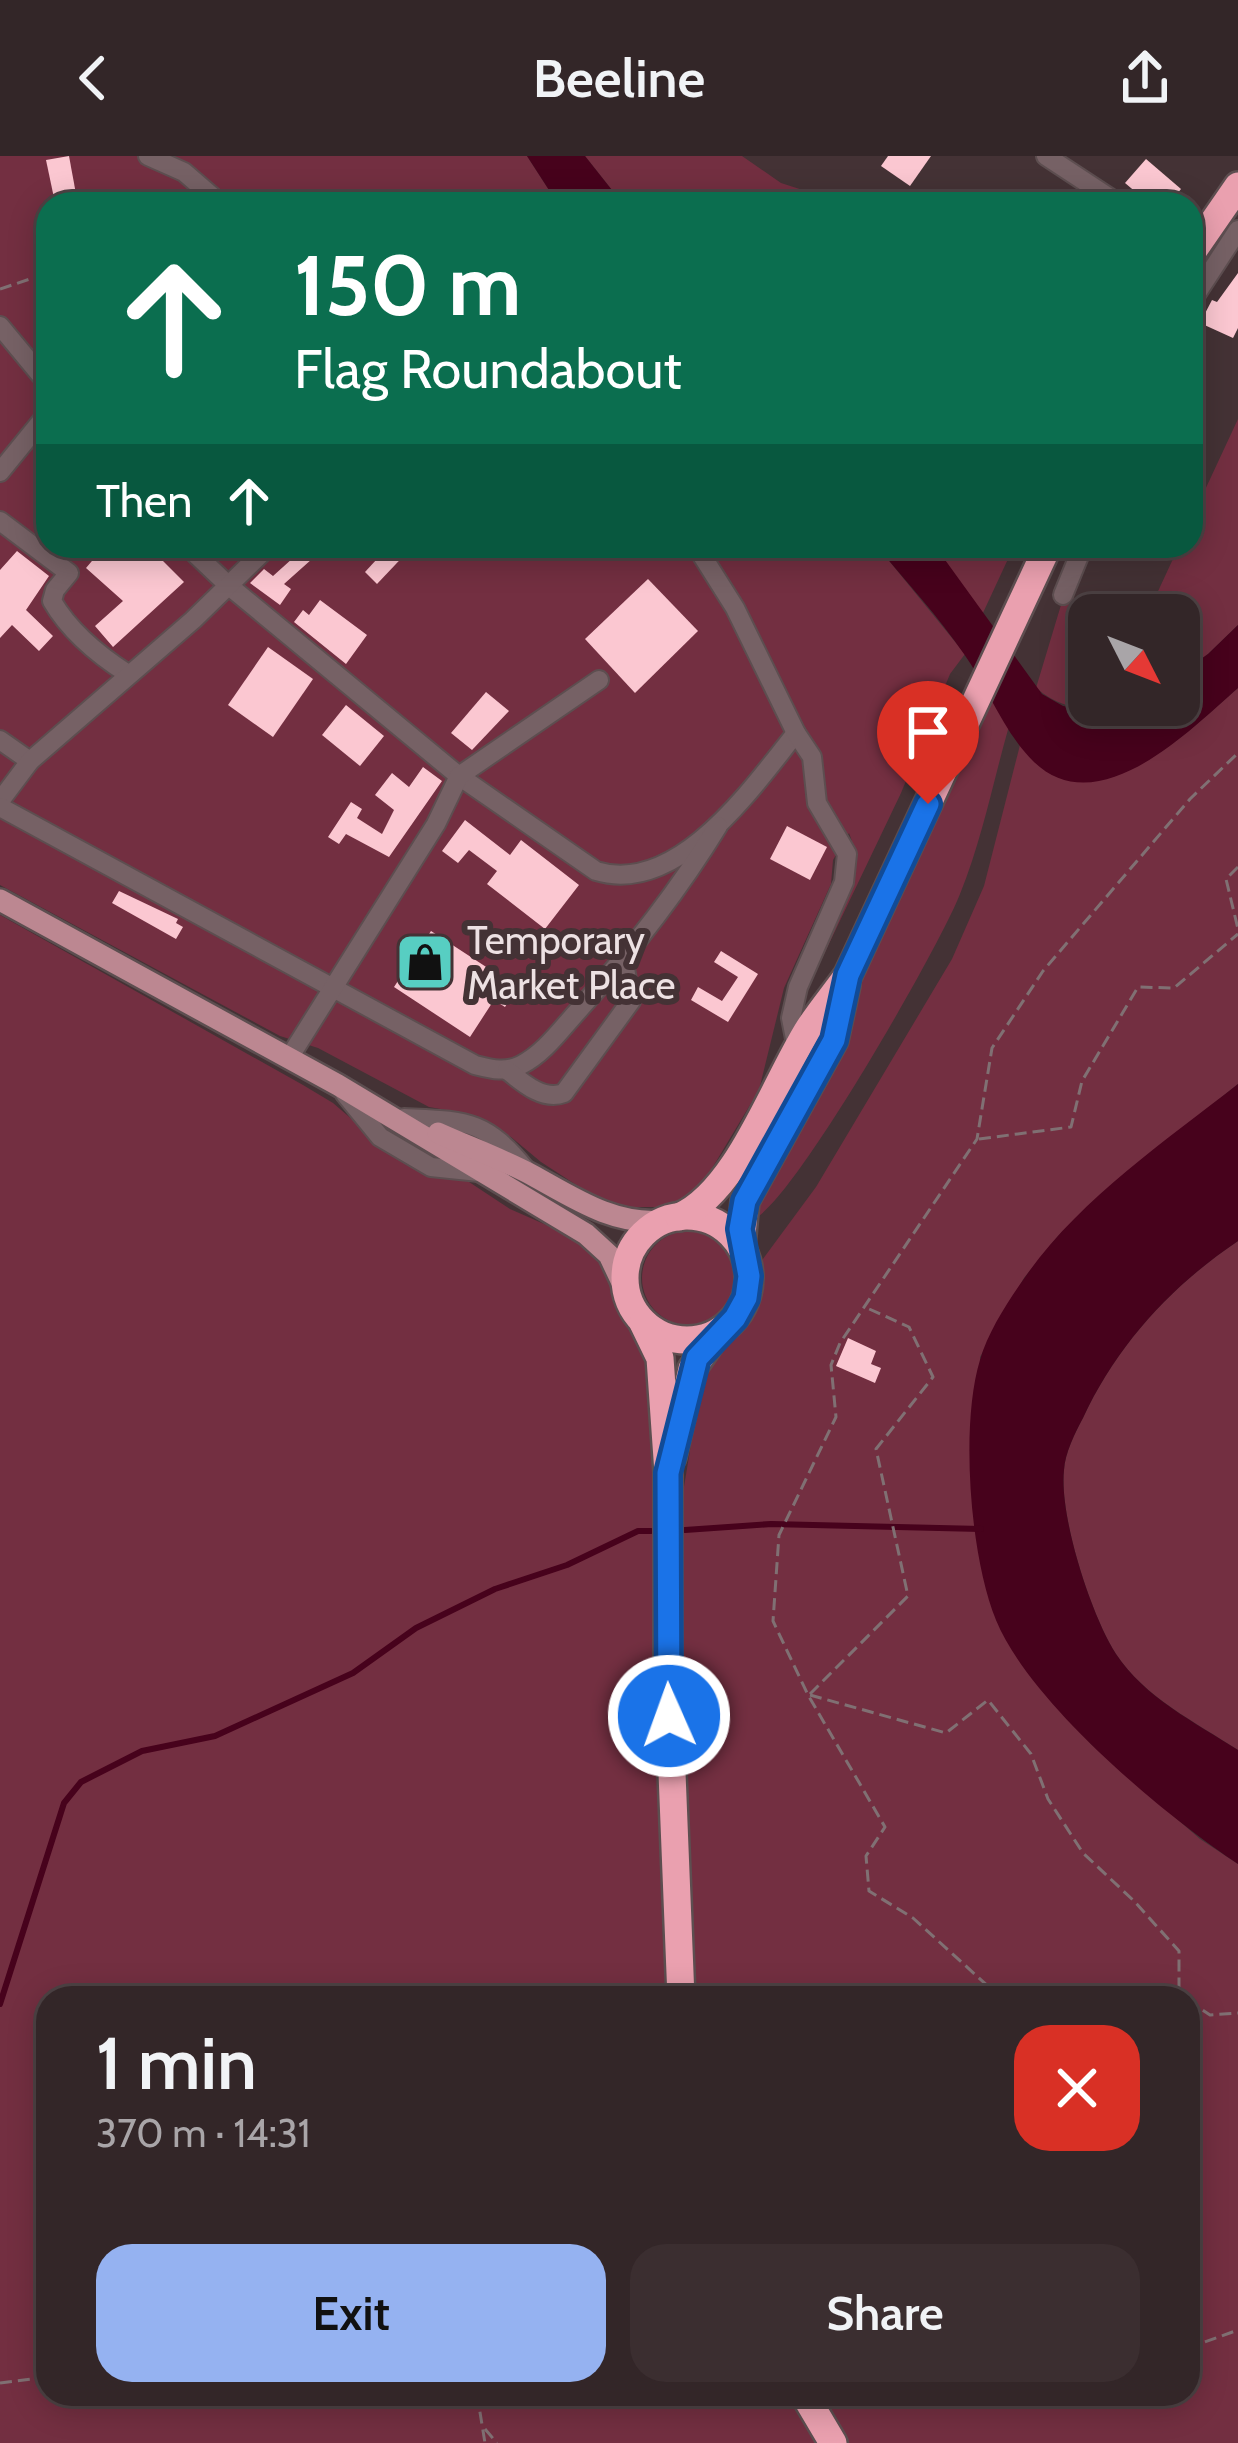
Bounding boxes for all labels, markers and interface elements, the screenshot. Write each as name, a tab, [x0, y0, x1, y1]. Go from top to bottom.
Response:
icon: back	[60, 45, 126, 111]
text: Beeline	[533, 45, 705, 111]
icon: share	[1112, 45, 1178, 111]
text: 150 m	[294, 234, 521, 336]
icon: ahead	[96, 240, 252, 396]
text: Flag Roundabout	[294, 336, 682, 402]
icon: ahead	[216, 468, 282, 534]
text: Then	[96, 474, 192, 528]
north arrow	[1068, 594, 1200, 726]
map controls	[1068, 594, 1200, 726]
pin	[877, 681, 979, 804]
icon: arrive	[895, 699, 961, 765]
place label: Temporary Market Place	[467, 916, 675, 1009]
shop icon: Temporary Market Place	[394, 931, 456, 993]
position arrow	[606, 1653, 732, 1779]
text: 1 min	[96, 2020, 257, 2107]
button: close	[1014, 2025, 1140, 2151]
text: 370 m · 14:31	[96, 2109, 311, 2157]
button: Exit	[96, 2244, 606, 2382]
button: Share	[630, 2244, 1140, 2382]

